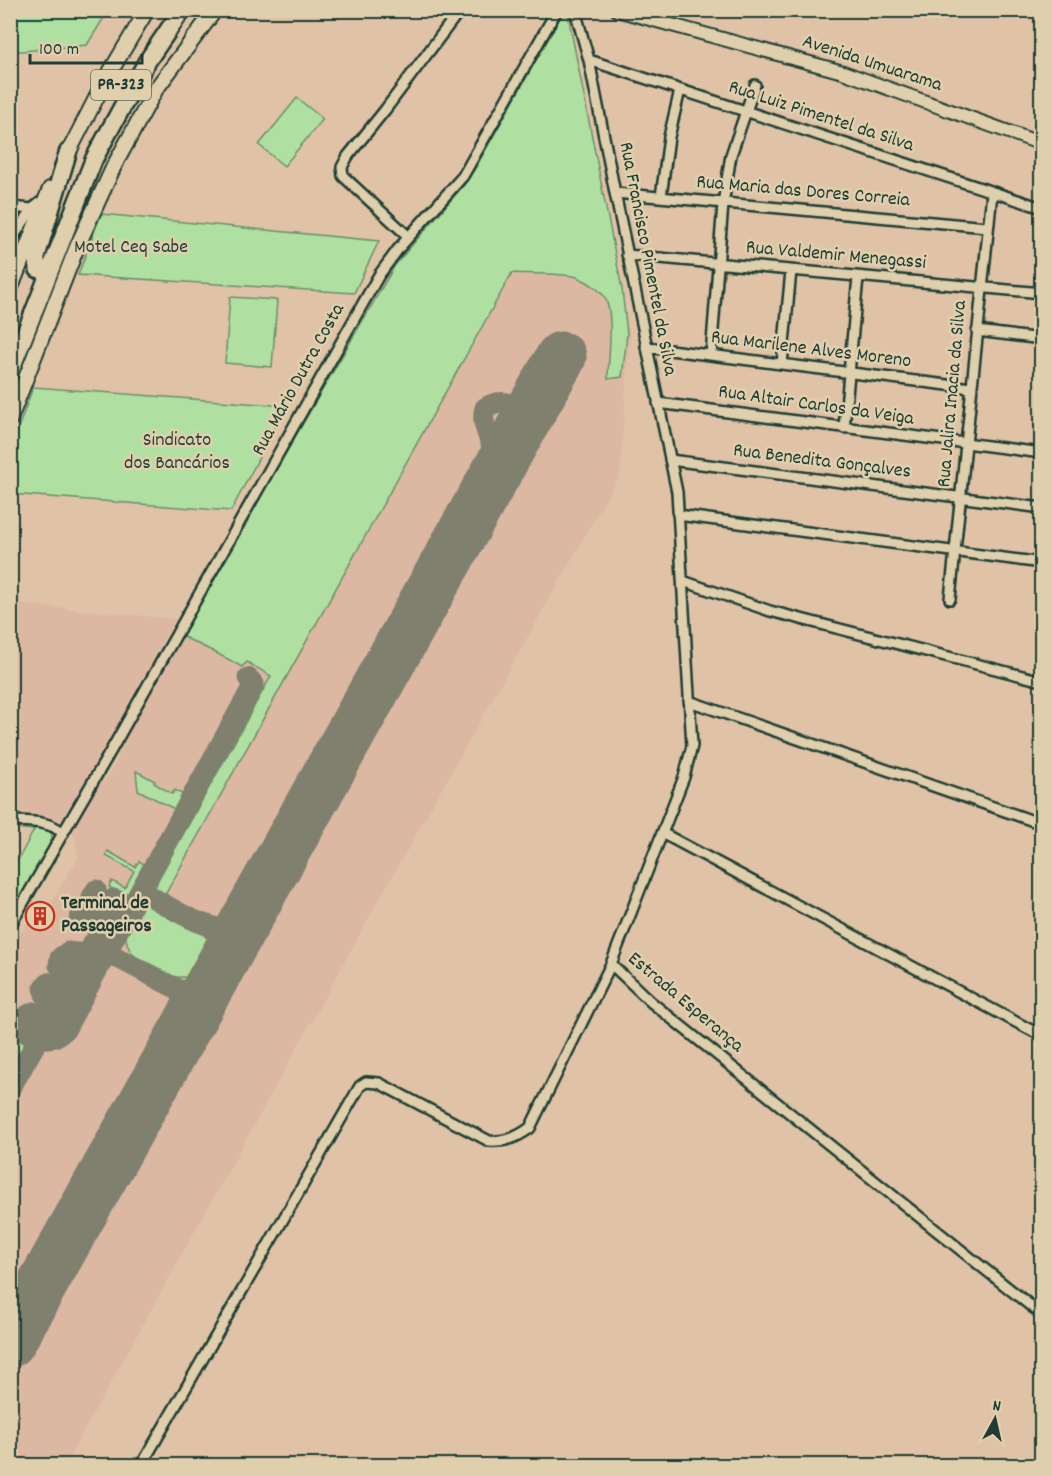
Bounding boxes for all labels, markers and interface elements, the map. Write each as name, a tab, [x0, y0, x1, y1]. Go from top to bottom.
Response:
scale bar	[30, 27, 142, 65]
street label: Avenida Umuarama	[798, 28, 946, 100]
text: 100 m	[39, 38, 79, 63]
road number: PR-323	[91, 70, 151, 100]
street label: Rua Luiz Pimentel da Silva	[725, 74, 918, 160]
street label: Rua Francisco Pimentel da Silva	[611, 140, 683, 379]
street label: Rua Maria das Dores Correia	[695, 169, 911, 215]
park label: Motel Ceq Sabe	[74, 234, 188, 262]
street label: Rua Valdemir Menegassi	[745, 234, 928, 278]
street label: Rua Mário Dutra Costa	[245, 298, 353, 461]
street label: Rua Jalira Inacia da Silva	[931, 299, 975, 489]
street label: Rua Marilene Alves Moreno	[709, 324, 913, 376]
street label: Rua Altair Carlos da Veiga	[716, 378, 916, 434]
park label: Sindicato dos Bancários	[124, 427, 230, 478]
street label: Rua Benedita Gonçalves	[731, 437, 913, 487]
place label: Terminal de Passageiros	[61, 890, 152, 941]
building icon: Terminal de Passageiros	[24, 900, 56, 932]
street label: Estrada Esperança	[621, 946, 750, 1060]
north arrow	[965, 1389, 1025, 1449]
text: N	[991, 1395, 1002, 1419]

